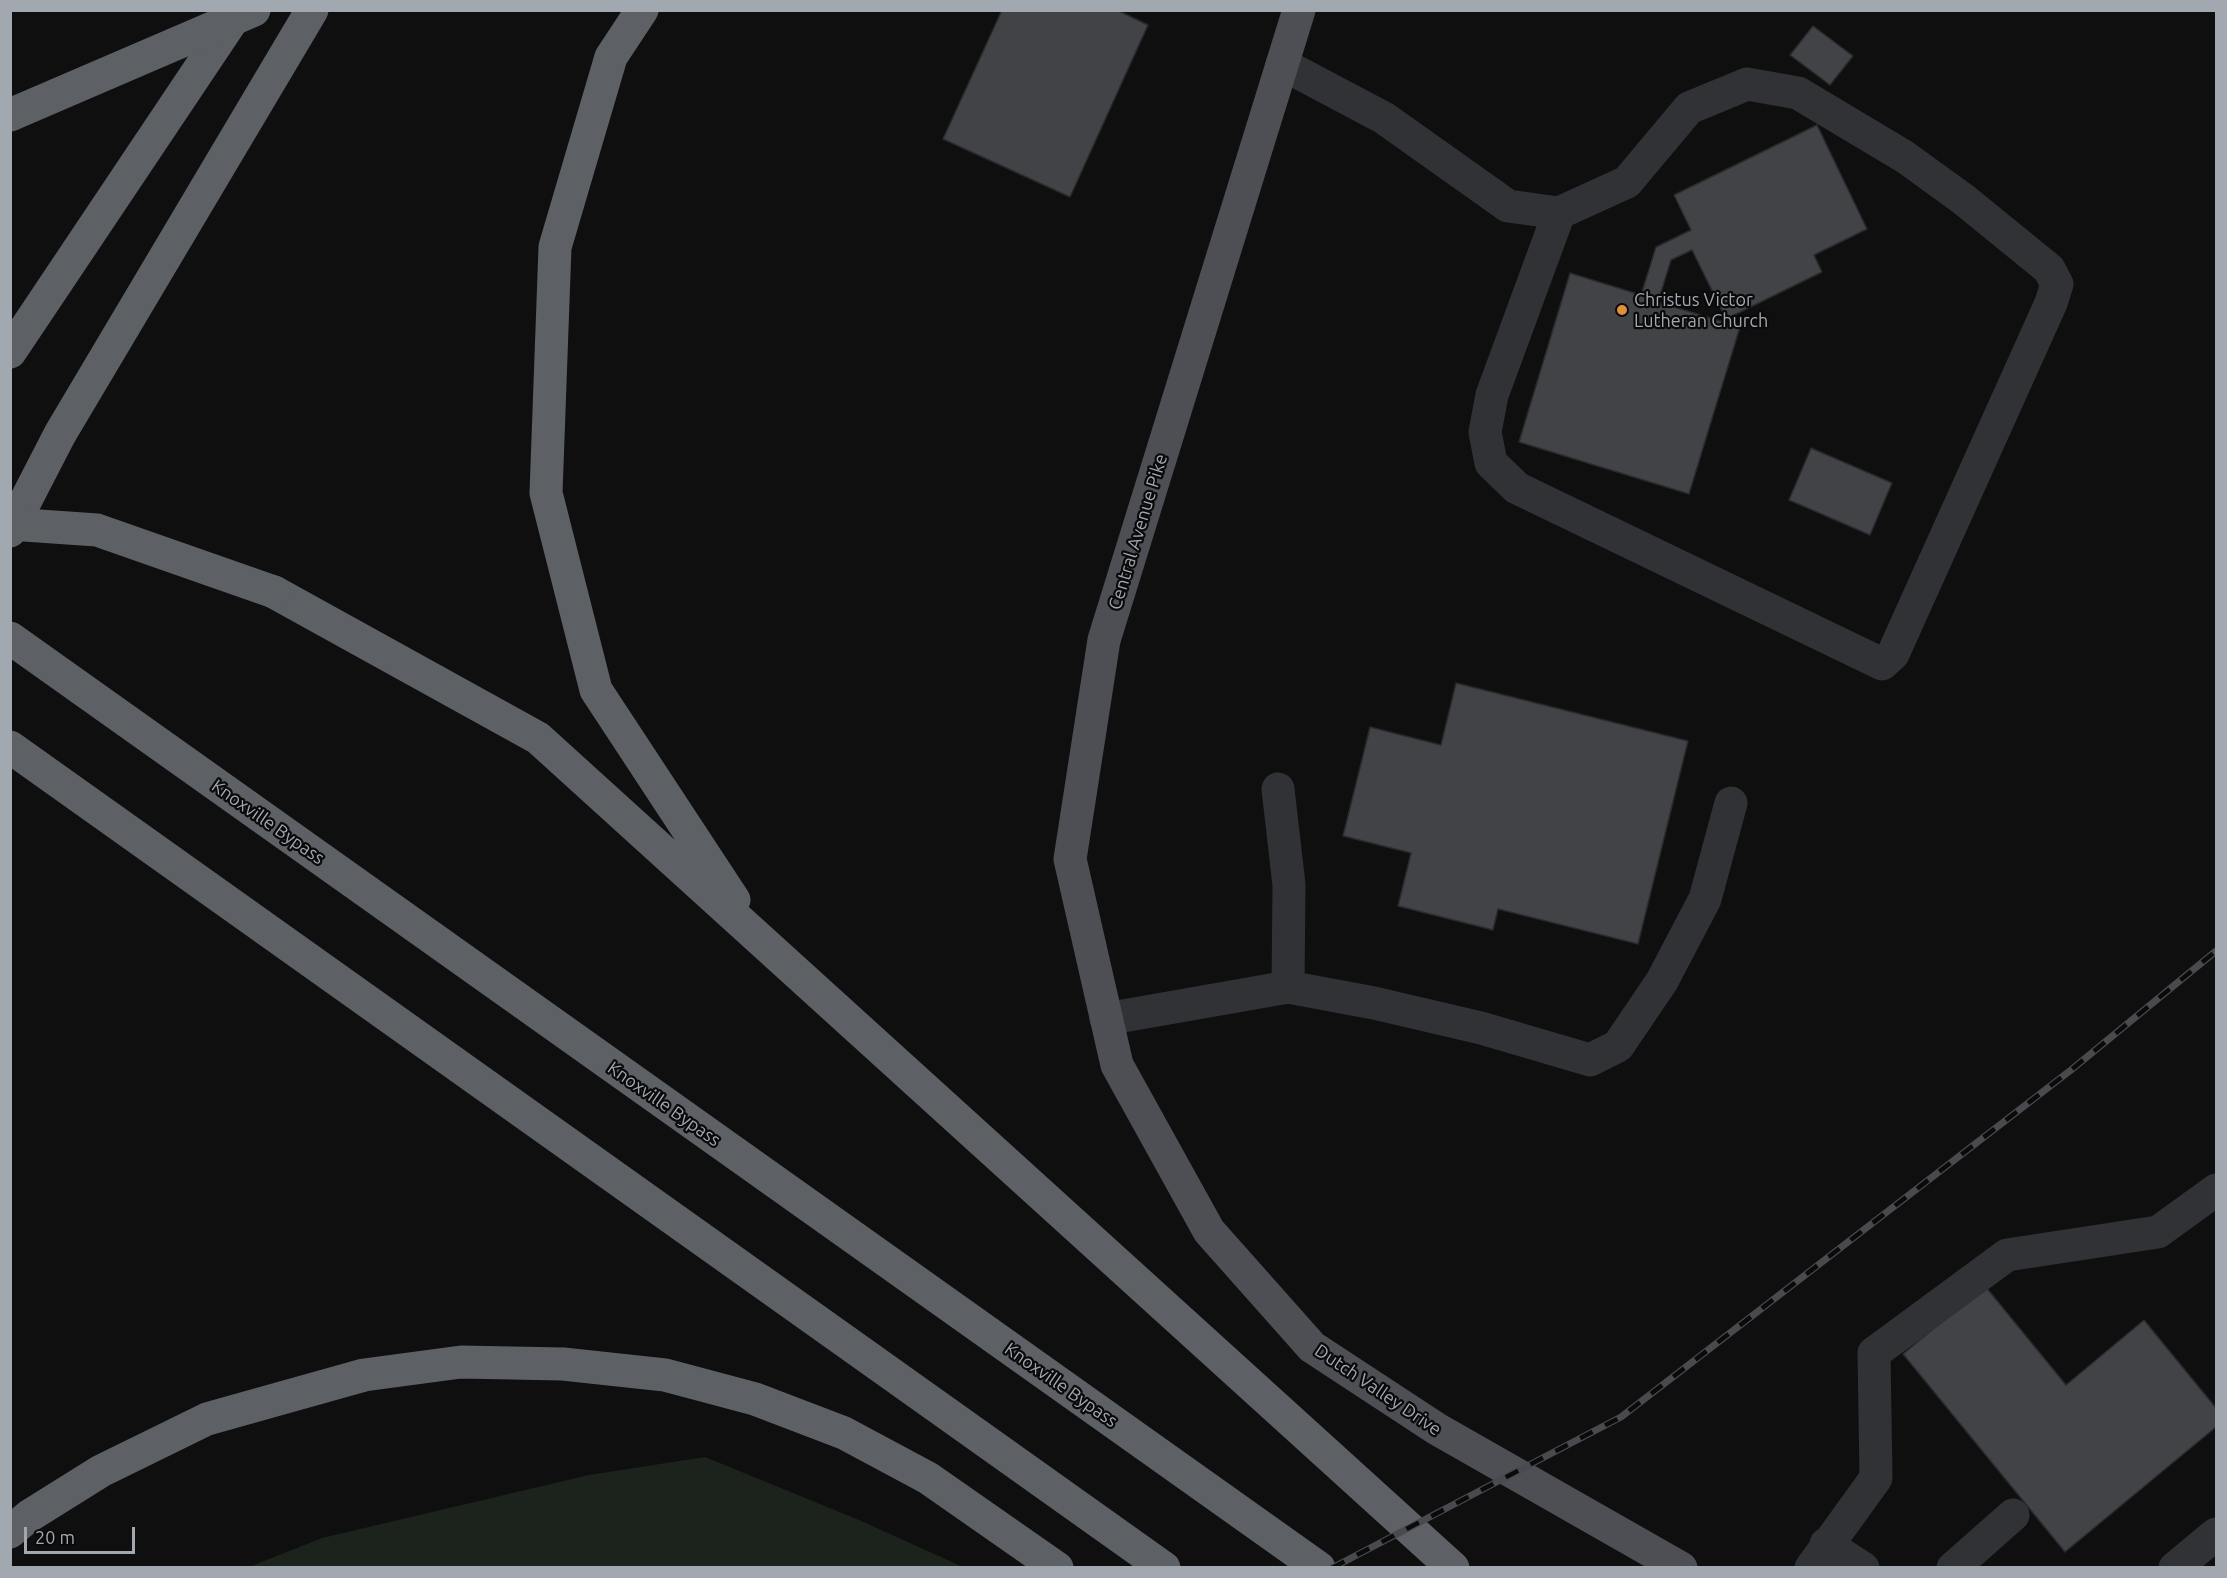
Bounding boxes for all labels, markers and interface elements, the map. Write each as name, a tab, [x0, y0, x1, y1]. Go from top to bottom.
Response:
place label: Christus Victor Lutheran Church	[1634, 289, 1768, 332]
marker: Christus Victor Lutheran Church	[1615, 303, 1629, 317]
street label: Central Avenue Pike	[1104, 451, 1172, 613]
street label: Knoxville Bypass	[207, 775, 329, 869]
street label: Knoxville Bypass	[603, 1057, 725, 1151]
street label: Knoxville Bypass	[1000, 1338, 1122, 1432]
street label: Dutch Valley Drive	[1311, 1340, 1445, 1440]
scale bar	[27, 1515, 138, 1553]
text: 20 m	[35, 1527, 75, 1547]

